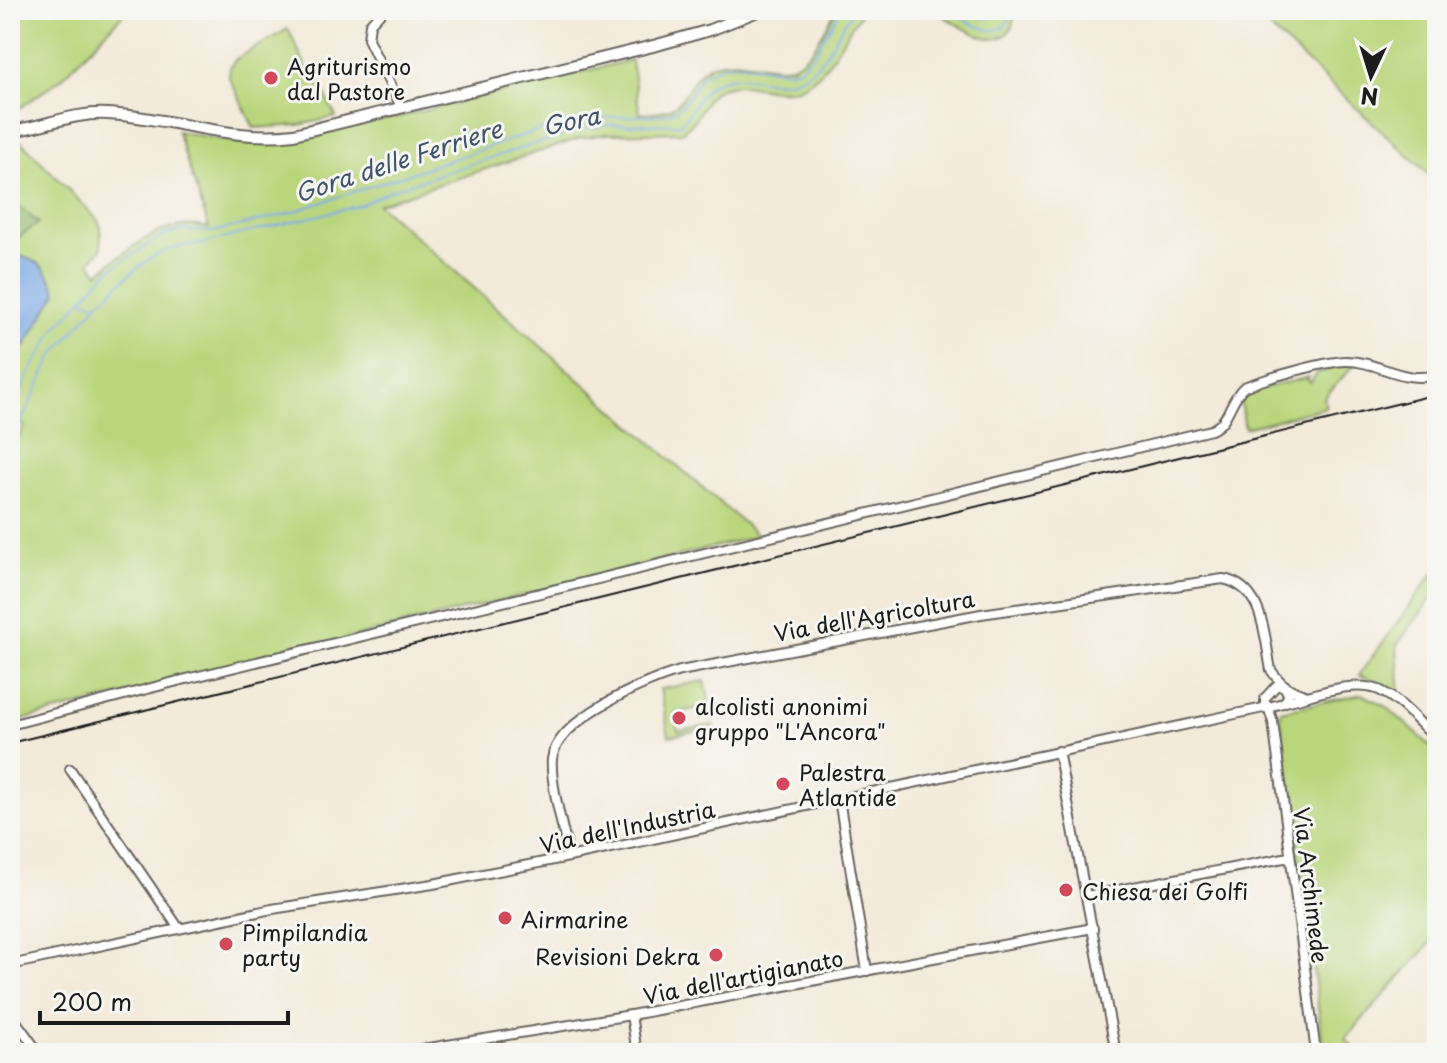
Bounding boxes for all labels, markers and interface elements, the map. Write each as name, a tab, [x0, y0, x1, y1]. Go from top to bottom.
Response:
north arrow	[1331, 36, 1411, 116]
place label: Agriturismo dal Pastore	[287, 49, 411, 107]
marker: Agriturismo dal Pastore	[262, 69, 280, 87]
text: N	[1360, 80, 1379, 115]
water label: Gora	[539, 96, 604, 144]
water label: Gora delle Ferriere	[290, 109, 507, 211]
street label: Via dell'Agricoltura	[771, 581, 978, 649]
place label: alcolisti anonimi gruppo "L'Ancora"	[695, 689, 886, 747]
marker: alcolisti anonimi gruppo "L'Ancora"	[670, 709, 688, 727]
place label: Palestra Atlantide	[799, 755, 897, 813]
marker: Palestra Atlantide	[774, 775, 792, 793]
street label: Via dell'Industria	[536, 791, 718, 861]
street label: Via Archimede	[1286, 805, 1338, 965]
place label: Chiesa dei Golfi	[1082, 874, 1248, 907]
marker: Chiesa dei Golfi	[1057, 881, 1075, 899]
place label: Airmarine	[521, 902, 629, 935]
marker: Airmarine	[496, 909, 514, 927]
place label: Pimpilandia party	[242, 915, 368, 973]
marker: Pimpilandia party	[217, 935, 235, 953]
place label: Revisioni Dekra	[535, 939, 701, 972]
street label: Via dell'artigianato	[640, 940, 846, 1012]
marker: Revisioni Dekra	[707, 946, 725, 964]
scale bar	[40, 975, 288, 1025]
text: 200 m	[52, 983, 132, 1019]

